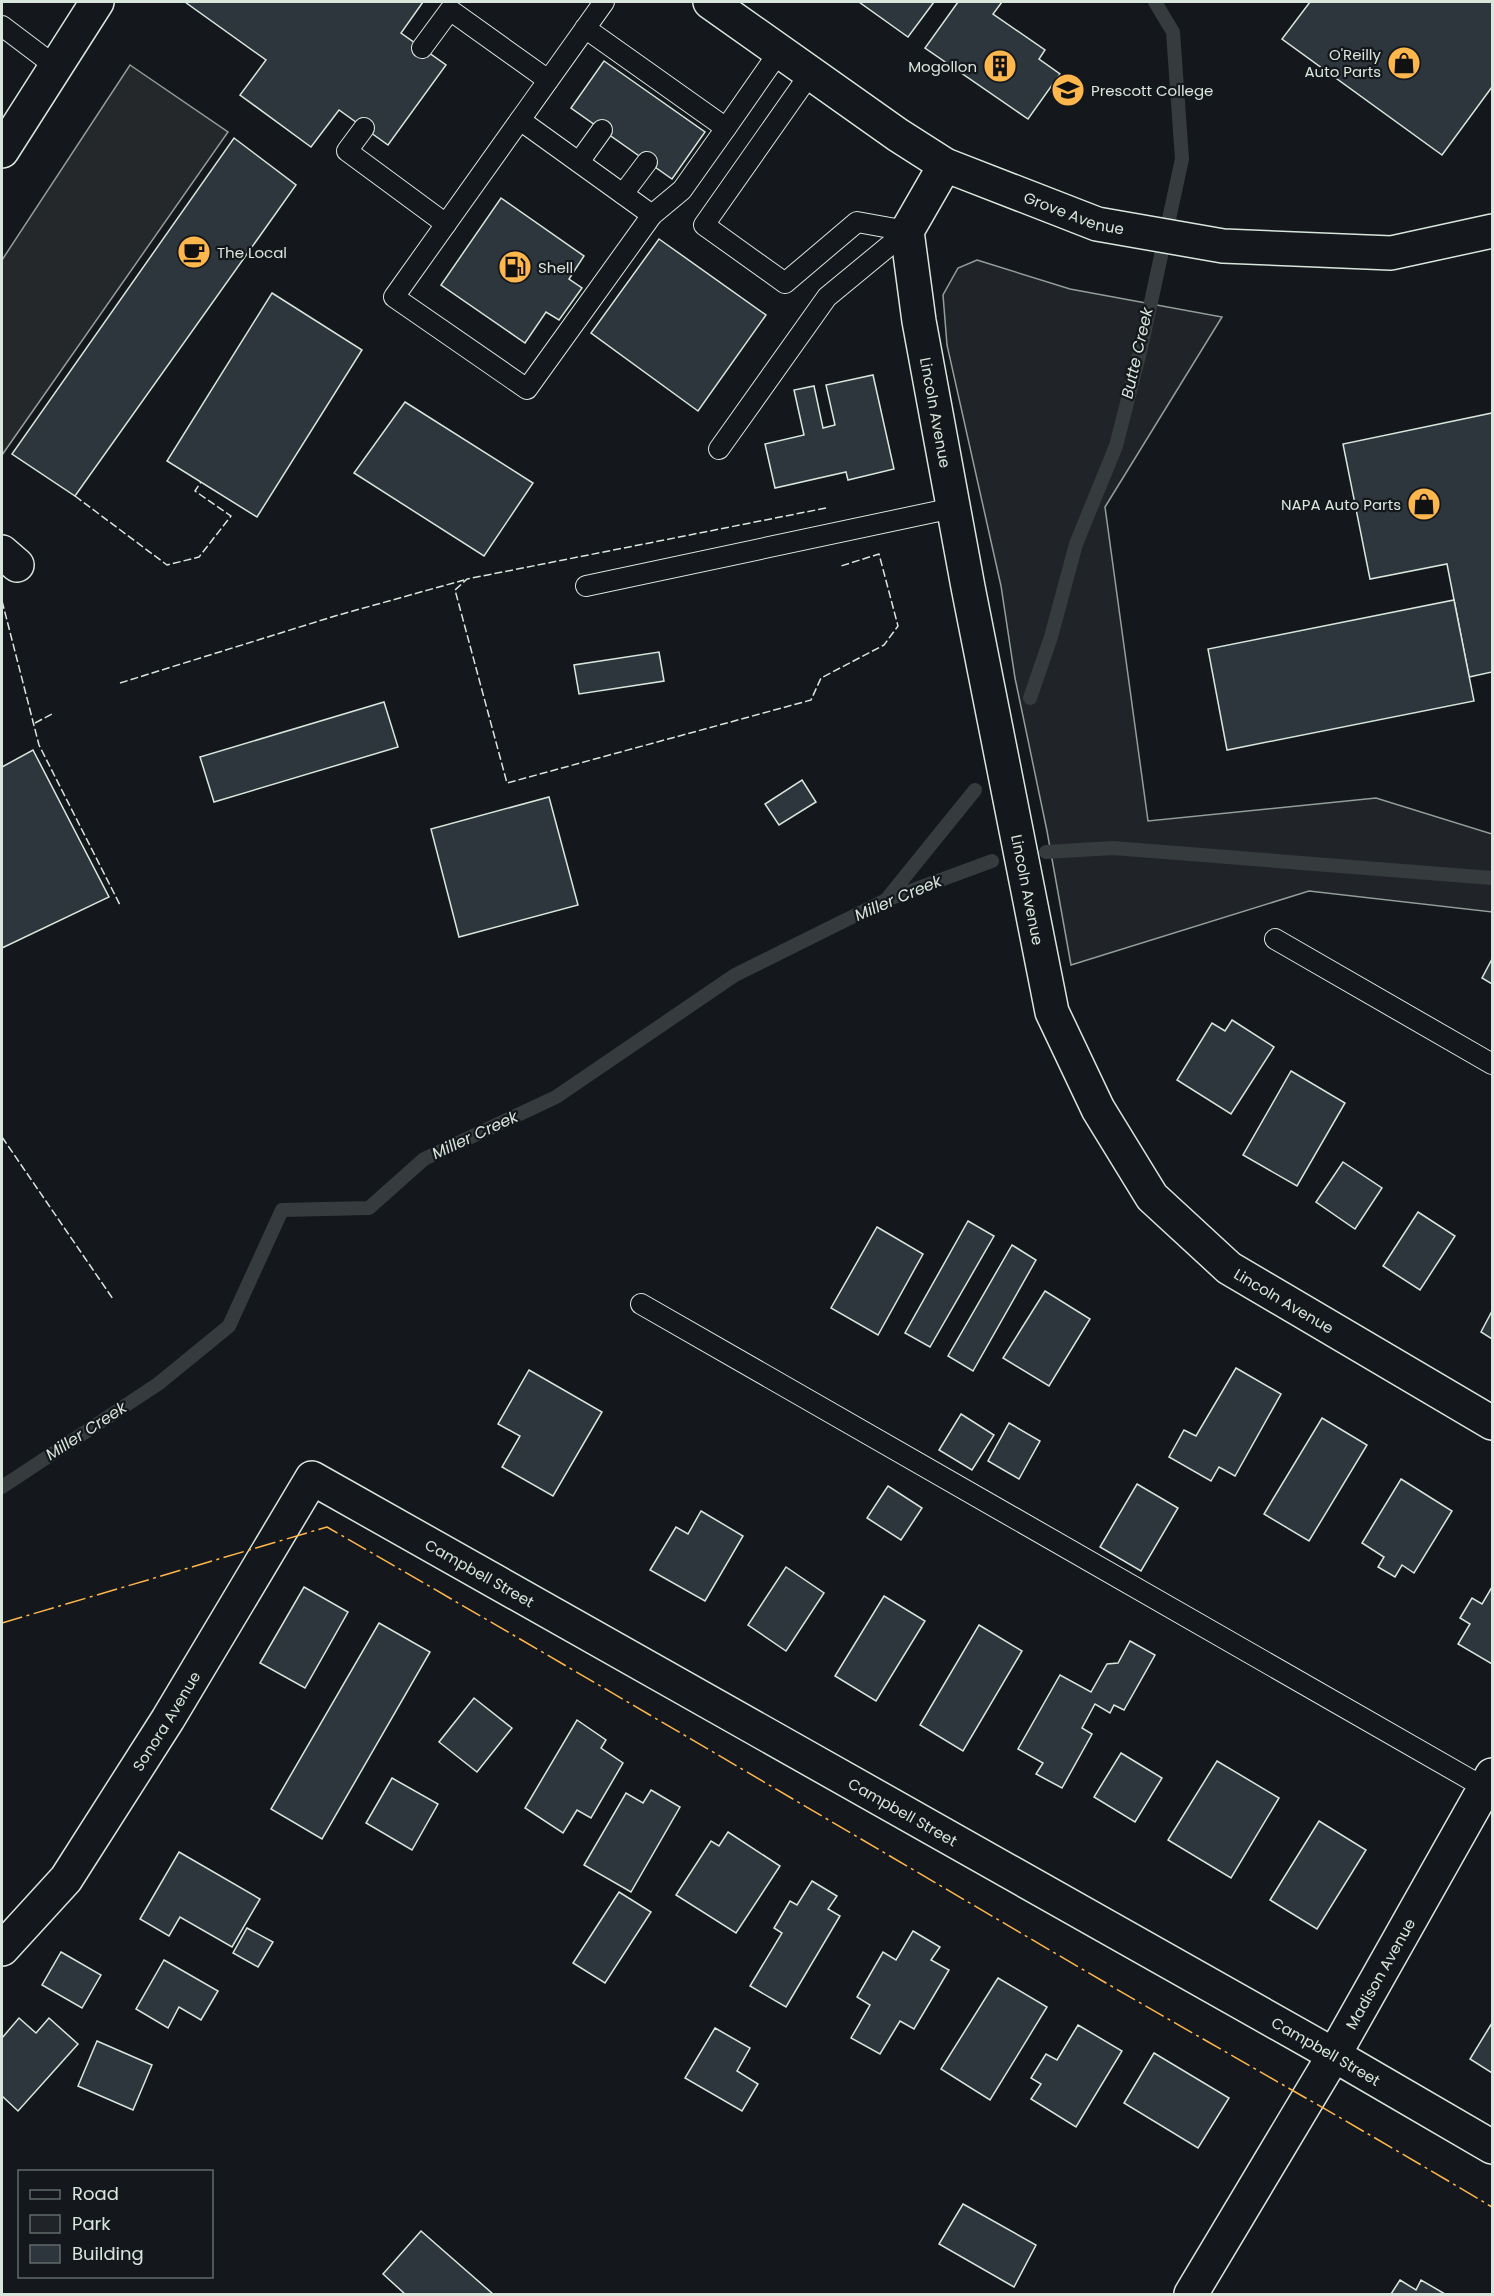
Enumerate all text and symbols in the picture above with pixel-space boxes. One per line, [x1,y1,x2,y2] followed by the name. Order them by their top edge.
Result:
[1305,44,1382,82] place label: O'Reilly Auto Parts
[1386,45,1422,81] shop icon: O'Reilly Auto Parts
[982,48,1018,84] building icon: Mogollon
[908,56,977,77] place label: Mogollon
[1050,72,1086,108] school or university icon: Prescott College
[1091,80,1213,101] place label: Prescott College
[1021,186,1126,239] street label: Grove Avenue
[176,234,212,270] cafe icon: The Local
[217,242,287,263] place label: The Local
[497,249,533,285] fuel station icon: Shell
[538,257,573,278] place label: Shell
[1115,304,1159,401] water label: Butte Creek
[915,355,956,470] street label: Lincoln Avenue
[1406,486,1442,522] shop icon: NAPA Auto Parts
[1281,494,1401,515] place label: NAPA Auto Parts
[1007,833,1049,947] street label: Lincoln Avenue
[851,869,946,927] water label: Miller Creek
[428,1105,523,1165] water label: Miller Creek
[1230,1263,1338,1338] street label: Lincoln Avenue
[41,1396,132,1466] water label: Miller Creek
[421,1534,538,1612] street label: Campbell Street
[127,1667,205,1775] street label: Sonora Avenue
[845,1772,961,1851] street label: Campbell Street
[1340,1914,1420,2033] street label: Madison Avenue
[1268,2011,1384,2090] street label: Campbell Street
[18,2170,213,2278] legend
[72,2181,119,2206] text: Road
[72,2211,111,2236] text: Park
[72,2241,144,2266] text: Building

